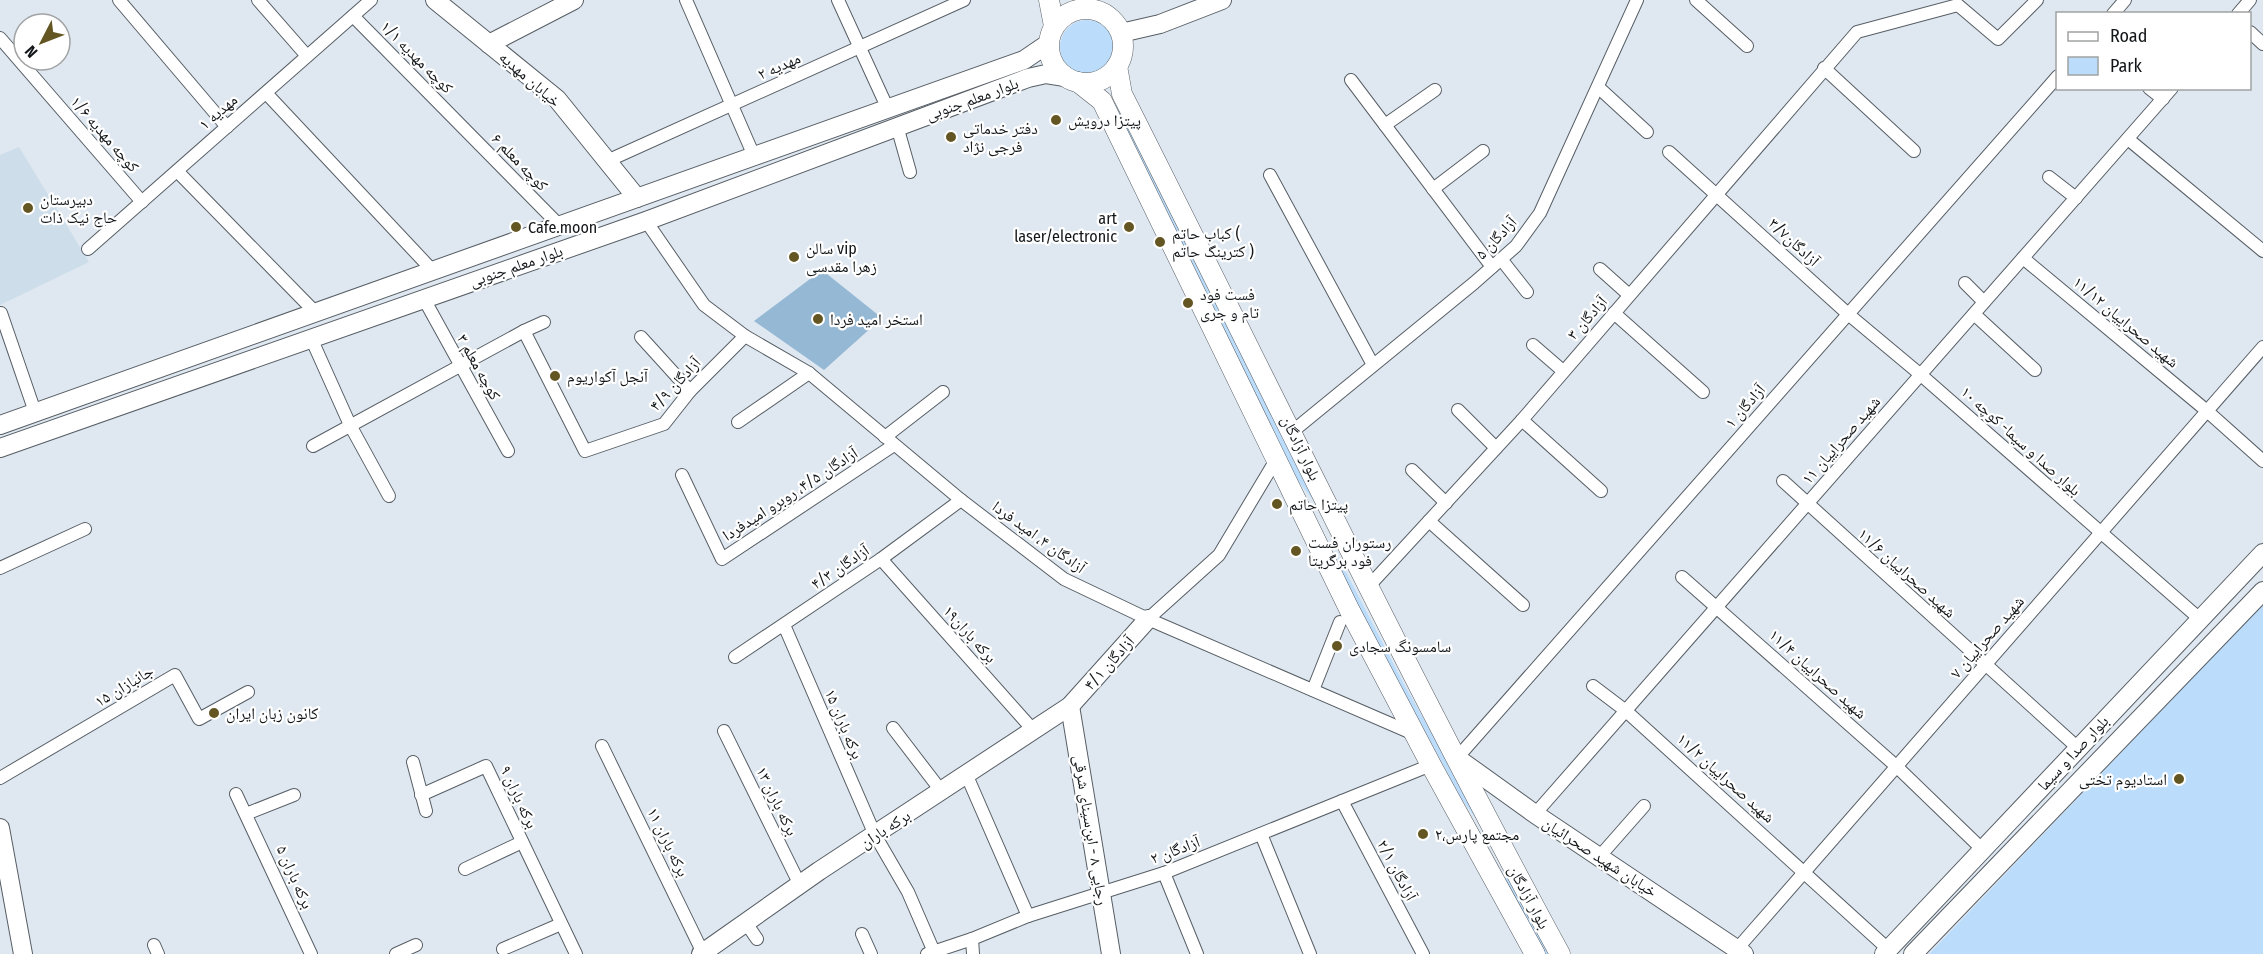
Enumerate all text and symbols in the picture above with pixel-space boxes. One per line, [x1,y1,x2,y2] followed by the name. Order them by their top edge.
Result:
[12,12,72,72] north arrow
[2056,12,2251,90] legend
[377,17,457,97] street label: کوچه مهدیه ۱/۱
[2110,25,2147,47] text: Road
[21,42,41,62] text: N
[495,47,565,112] street label: خیابان مهدیه
[755,48,803,84] street label: مهدیه ۲
[2110,55,2143,77] text: Park
[923,73,1021,126] street label: بلوار معلم جنوبی
[195,90,241,134] street label: مهدیه ۱
[67,92,143,176] street label: کوچه مهدیه ۱/۶
[1068,111,1141,131] place label: پیتزا درویش
[1049,113,1063,127] marker: پیتزا درویش
[963,119,1038,157] place label: دفتر خدماتی فرجی نژاد
[487,129,552,196] street label: کوچه معلم ۶
[944,130,958,144] marker: دفتر خدماتی فرجی نژاد
[40,190,117,228] place label: دبیرستان حاج نیک ذات
[21,201,35,215] marker: دبیرستان حاج نیک ذات
[1014,209,1118,246] place label: art laser/electronic
[1472,212,1522,264] street label: آزادگان ۵
[1764,214,1824,272] street label: آزادگان۳/۷
[528,218,597,237] place label: Cafe.moon
[509,220,523,234] marker: Cafe.moon
[1122,220,1136,234] marker: art laser/electronic
[1172,224,1254,262] place label: کباب حاتم ( کترینگ حاتم )
[1153,235,1167,249] marker: کباب حاتم ( کترینگ حاتم )
[806,239,877,277] place label: سالن vip زهرا مقدسی
[467,241,565,292] street label: بلوار معلم جنوبی
[787,250,801,264] marker: سالن vip زهرا مقدسی
[2069,272,2183,372] street label: شهید صحراییان ۱۱/۱۲
[1200,285,1259,323] place label: فست فود تام و جرى
[1563,292,1612,344] street label: آزادگان ۳
[1181,296,1195,310] marker: فست فود تام و جرى
[830,310,923,329] place label: استخر امید فردا
[811,312,825,326] marker: استخر امید فردا
[452,331,505,404] street label: کوچه معلم ۳
[646,353,706,415] street label: آزادگان ۴/۹
[567,367,649,387] place label: آنجل آکواریوم
[548,369,562,383] marker: آنجل آکواریوم
[1721,380,1770,432] street label: آزادگان ۱
[1957,382,2085,500] street label: بلوار صدا و سيما- كوچه ١٠
[1798,392,1885,488] street label: شهید صحراییان ۱۱
[1276,412,1325,484] street label: بلوار آزادگان
[719,443,862,546] street label: آزادگان ۴/۵، روبرو امیدفردا
[1289,495,1348,515] place label: پیتزا حاتم
[988,497,1090,578] street label: آزادگان ۴، امید فردا
[1270,497,1284,511] marker: پیتزا حاتم
[1854,524,1960,623] street label: شهید صحراییان ۱۱/۶
[1308,533,1391,570] place label: رستوران فست فود برگریتا
[807,540,874,594] street label: آزادگان ۴/۳
[1289,544,1303,558] marker: رستوران فست فود برگریتا
[1946,592,2029,683] street label: شهید صحراییان ۷
[939,601,1001,667] street label: برکه باران۱۹
[1765,625,1871,724] street label: شهید صحراییان ۱۱/۴
[1080,631,1140,695] street label: آزادگان ۴/۱
[1349,637,1451,657] place label: سامسونگ سجادی
[1330,639,1344,653] marker: سامسونگ سجادی
[91,661,157,712] street label: جانبازان ۱۵
[820,686,867,762] street label: برکه باران ۱۵
[226,704,319,724] place label: کانون زبان ایران
[207,706,221,720] marker: کانون زبان ایران
[2033,712,2113,794] street label: بلوار صدا و سیما
[1673,729,1779,828] street label: شهید صحراییان ۱۱/۲
[1069,753,1112,907] street label: رجایی ۸ - ابن‌سینای شرقی
[495,763,542,832] street label: برکه باران ۹
[751,763,802,839] street label: برکه باران ۱۳
[2079,770,2167,790] place label: استادیوم تختی
[2172,772,2186,786] marker: استادیوم تختی
[642,804,693,880] street label: برکه باران ۱۱
[856,806,914,853] street label: برکه باران
[1539,813,1661,902] street label: خیابان شهید صحرائیان
[1435,825,1519,845] place label: ۲،مجتمع پارس
[1416,827,1430,841] marker: ۲،مجتمع پارس
[1148,832,1204,869] street label: آزادگان ۲
[1372,836,1421,905] street label: آزادگان ۲/۱
[272,842,317,912] street label: برکه باران ۵
[1503,862,1554,933] street label: بلوار آزادگان

